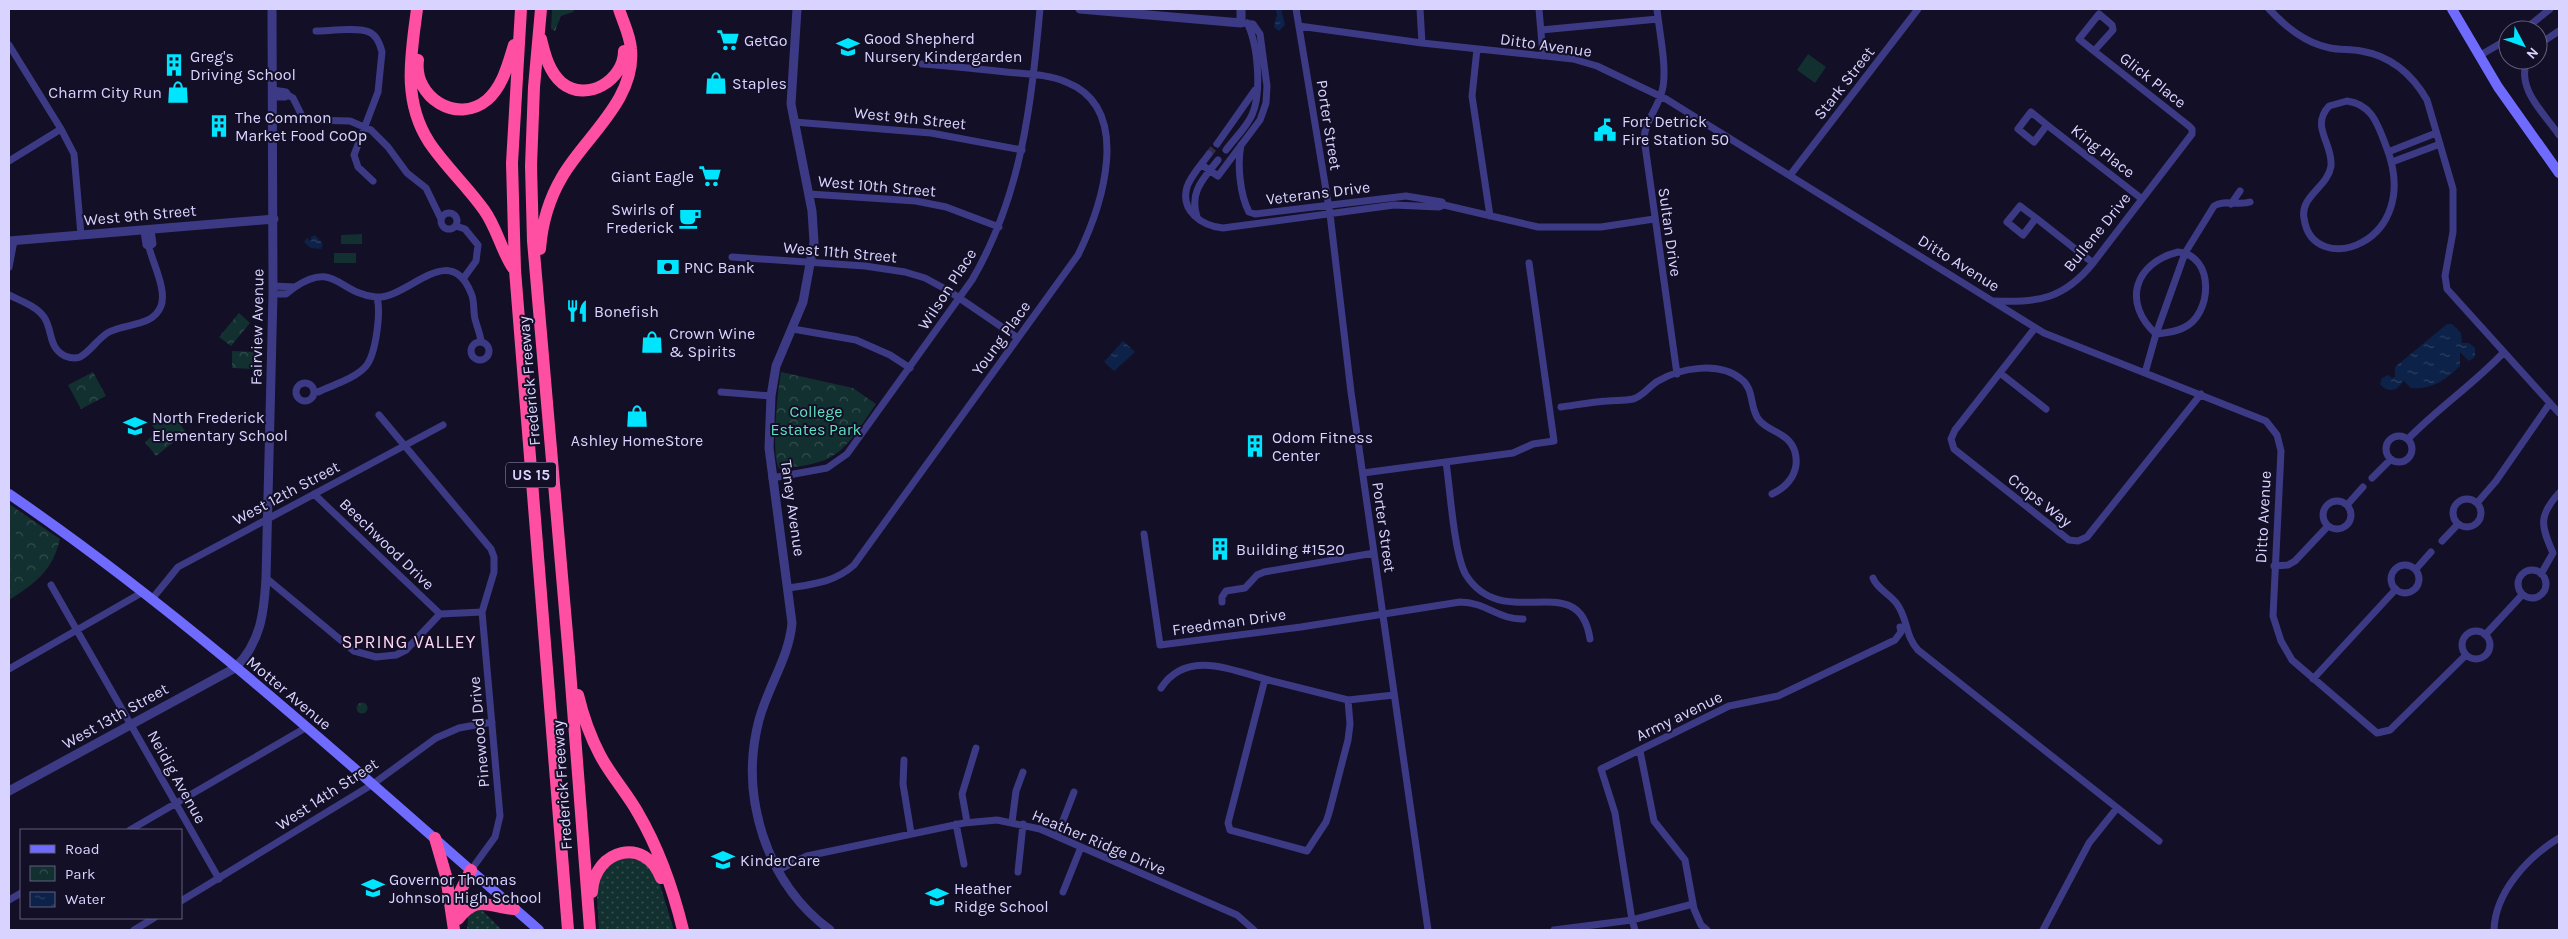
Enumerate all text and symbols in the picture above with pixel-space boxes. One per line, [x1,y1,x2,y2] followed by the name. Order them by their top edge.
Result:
[2498,20,2548,70] north arrow
[715,27,741,53] supermarket icon: GetGo
[864,29,1022,66] place label: Good Shepherd Nursery Kindergarden
[1499,29,1593,61] street label: Ditto Avenue
[744,31,788,50] place label: GetGo
[835,34,861,60] school or university icon: Good Shepherd Nursery Kindergarden
[1810,43,1878,123] street label: Stark Street
[2523,44,2542,63] text: N
[190,47,296,84] place label: Greg's Driving School
[2116,48,2190,112] street label: Glick Place
[161,52,187,78] building icon: Greg's Driving School
[703,70,729,96] shop icon: Staples
[732,74,787,93] place label: Staples
[165,79,191,105] shop icon: Charm City Run
[1312,79,1346,171] street label: Porter Street
[48,83,162,102] place label: Charm City Run
[853,103,967,133] street label: West 9th Street
[235,108,367,145] place label: The Common Market Food CoOp
[1622,112,1729,149] place label: Fort Detrick Fire Station 50
[206,113,232,139] building icon: The Common Market Food CoOp
[1592,117,1618,143] public building icon: Fort Detrick Fire Station 50
[2067,120,2139,182] street label: King Place
[697,163,723,189] supermarket icon: Giant Eagle
[611,167,694,186] place label: Giant Eagle
[817,171,937,201] street label: West 10th Street
[1265,177,1371,209] street label: Veterans Drive
[1654,186,1686,278] street label: Sultan Drive
[2059,189,2135,275] street label: Bullene Drive
[606,200,675,237] place label: Swirls of Frederick
[83,201,197,229] street label: West 9th Street
[677,205,703,231] cafe icon: Swirls of Frederick
[1915,230,2003,296] street label: Ditto Avenue
[782,238,898,266] street label: West 11th Street
[914,245,980,333] street label: Wilson Place
[655,254,681,280] bank icon: PNC Bank
[684,258,755,277] place label: PNC Bank
[246,269,268,385] street label: Fairview Avenue
[968,297,1034,379] street label: Young Place
[564,298,590,324] restaurant icon: Bonefish
[594,302,659,321] place label: Bonefish
[514,315,544,447] street label: Frederick Freeway
[669,324,755,361] place label: Crown Wine & Spirits
[639,329,665,355] shop icon: Crown Wine & Spirits
[770,402,862,439] park label: College Estates Park
[624,403,650,429] shop icon: Ashley HomeStore
[152,408,288,445] place label: North Frederick Elementary School
[122,413,148,439] school or university icon: North Frederick Elementary School
[1272,428,1373,465] place label: Odom Fitness Center
[571,431,703,450] place label: Ashley HomeStore
[1242,433,1268,459] building icon: Odom Fitness Center
[229,457,343,529] street label: West 12th Street
[777,459,809,557] street label: Taney Avenue
[506,462,556,488] road number: US 15
[2004,469,2076,531] street label: Crops Way
[2251,470,2275,564] street label: Ditto Avenue
[1368,481,1400,573] street label: Porter Street
[336,494,438,594] street label: Beechwood Drive
[1207,536,1233,562] building icon: Building #1520
[1236,540,1345,559] place label: Building #1520
[1171,605,1287,639] street label: Freedman Drive
[342,631,476,653] district label: SPRING VALLEY
[243,652,335,734] street label: Motter Avenue
[465,676,493,788] street label: Pinewood Drive
[59,679,171,753] street label: West 13th Street
[1633,687,1725,745] street label: Army avenue
[548,719,576,851] street label: Frederick Freeway
[144,727,210,827] street label: Neidig Avenue
[272,754,382,834] street label: West 14th Street
[1029,805,1169,879] street label: Heather Ridge Drive
[20,829,182,919] legend
[65,840,100,858] text: Road
[710,847,736,873] school or university icon: KinderCare
[740,851,820,870] place label: KinderCare
[65,865,95,883] text: Park
[389,870,542,907] place label: Governor Thomas Johnson High School
[360,875,386,901] school or university icon: Governor Thomas Johnson High School
[954,879,1049,916] place label: Heather Ridge School
[924,884,950,910] school or university icon: Heather Ridge School
[65,890,106,908] text: Water

